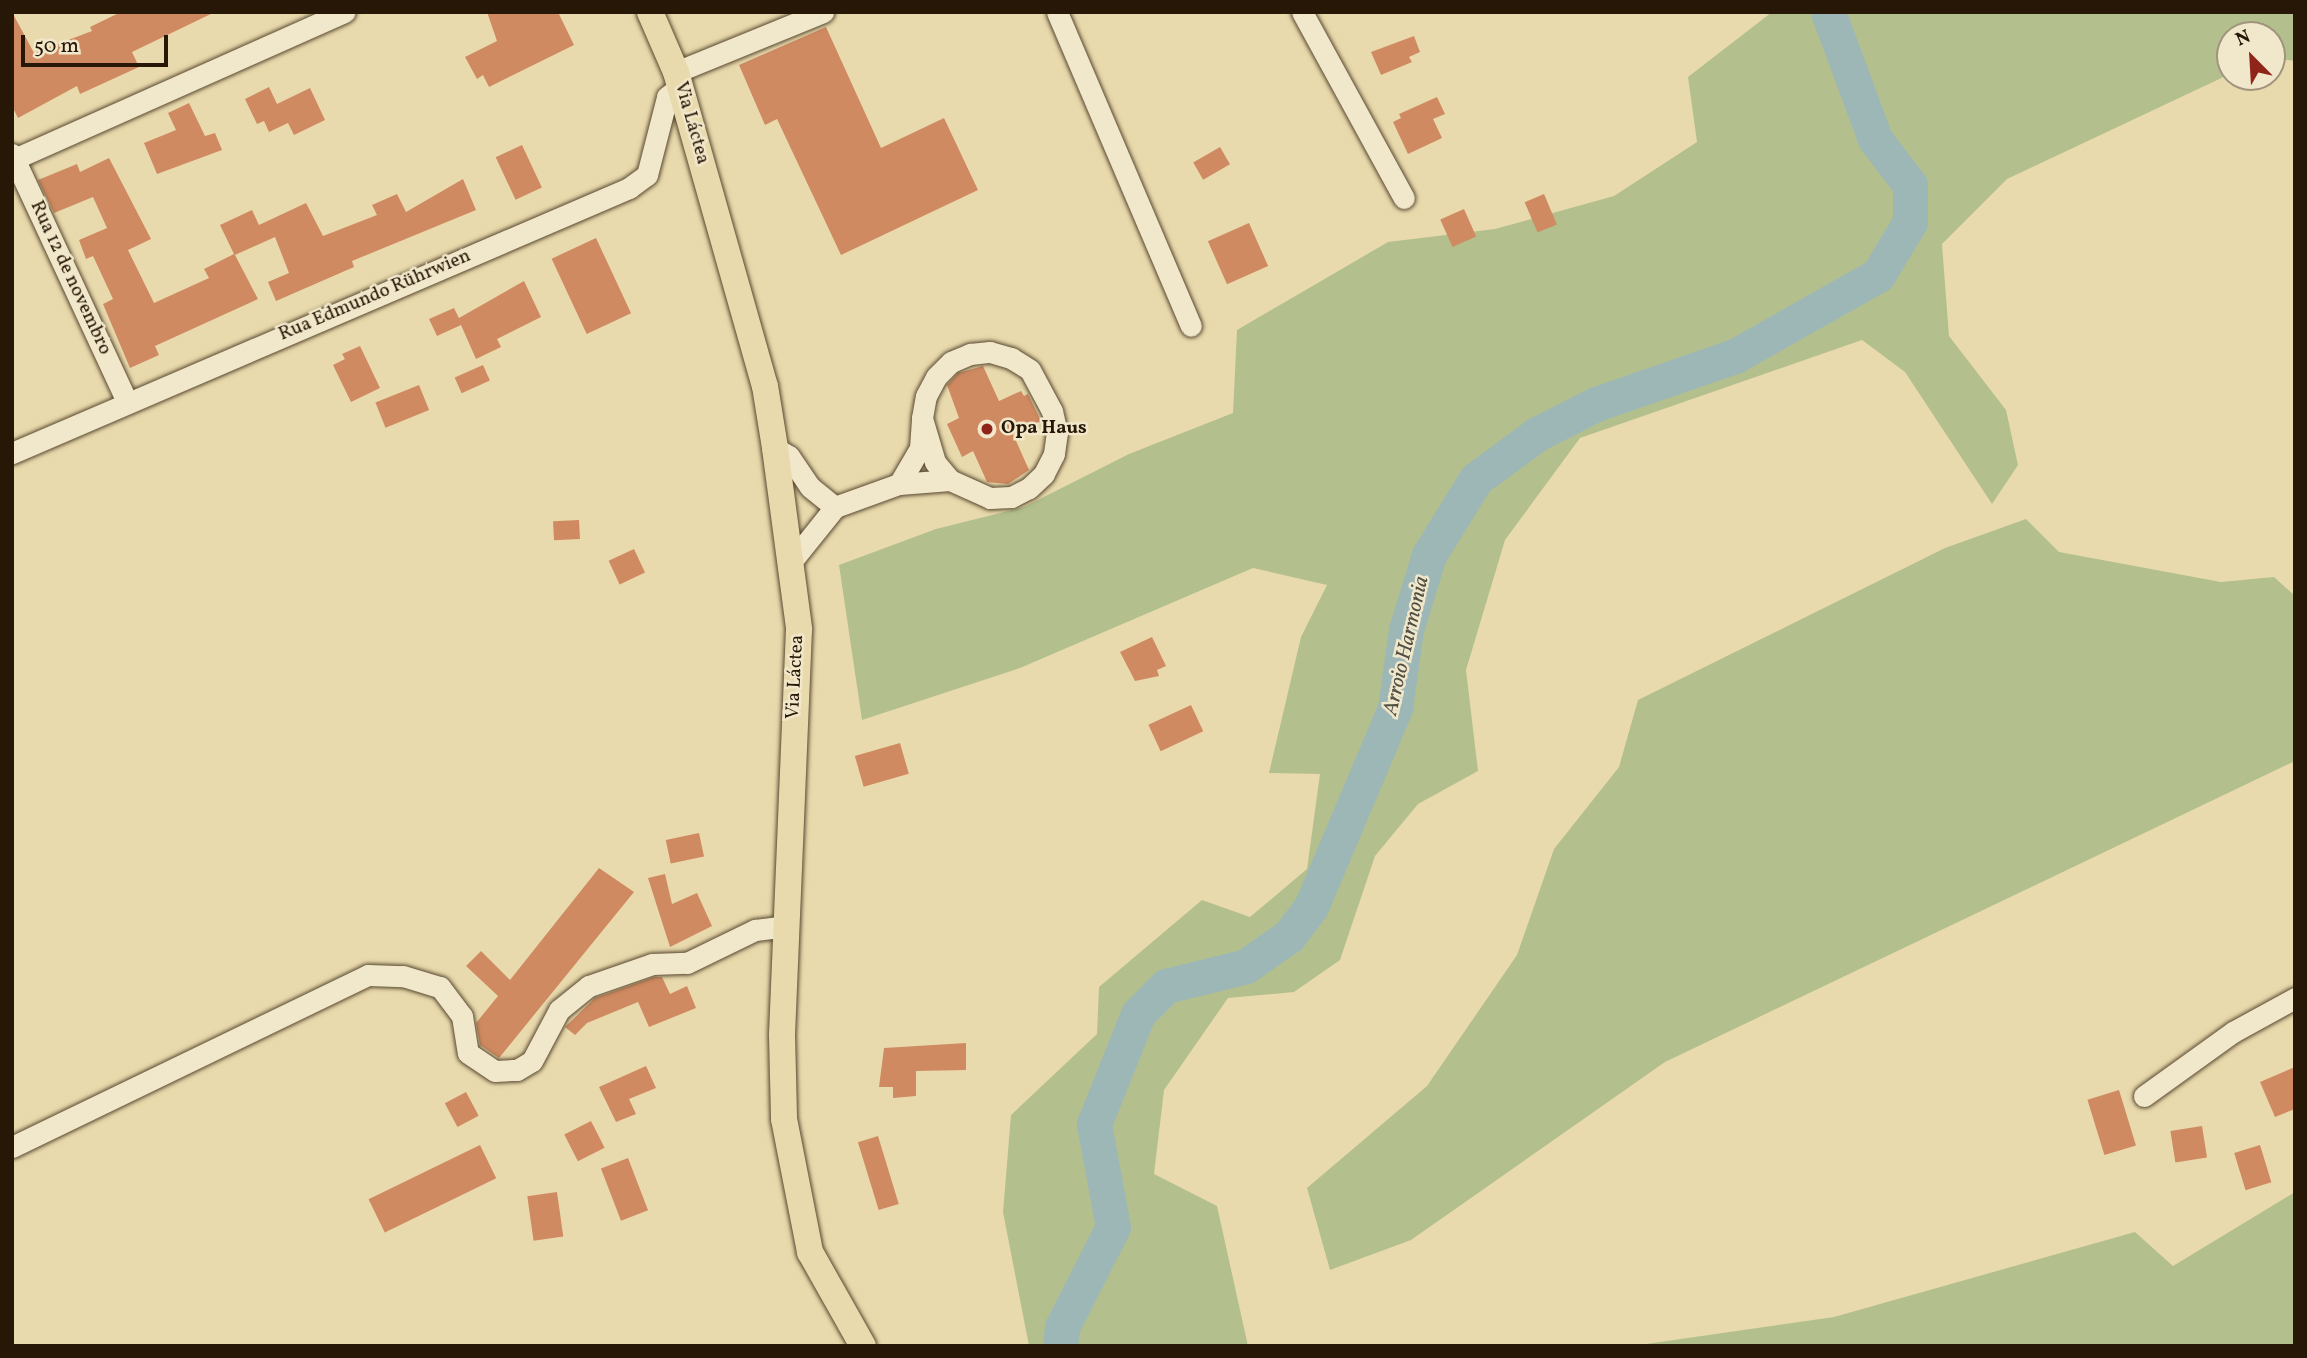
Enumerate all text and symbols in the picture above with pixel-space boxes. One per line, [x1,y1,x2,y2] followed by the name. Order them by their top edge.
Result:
[24,21,172,65] scale bar
[2216,21,2286,91] north arrow
[2232,24,2255,53] text: N
[34,32,79,61] text: 50 m
[668,79,714,167] street label: Via Láctea
[24,197,116,359] street label: Rua 12 de novembro
[276,245,474,347] street label: Rua Edmundo Rührwien
[1001,418,1087,440] place label: Opa Haus
[979,421,995,437] marker: Opa Haus
[1379,574,1435,718] water label: Arroio Harmonia
[782,634,810,720] street label: Via Láctea

